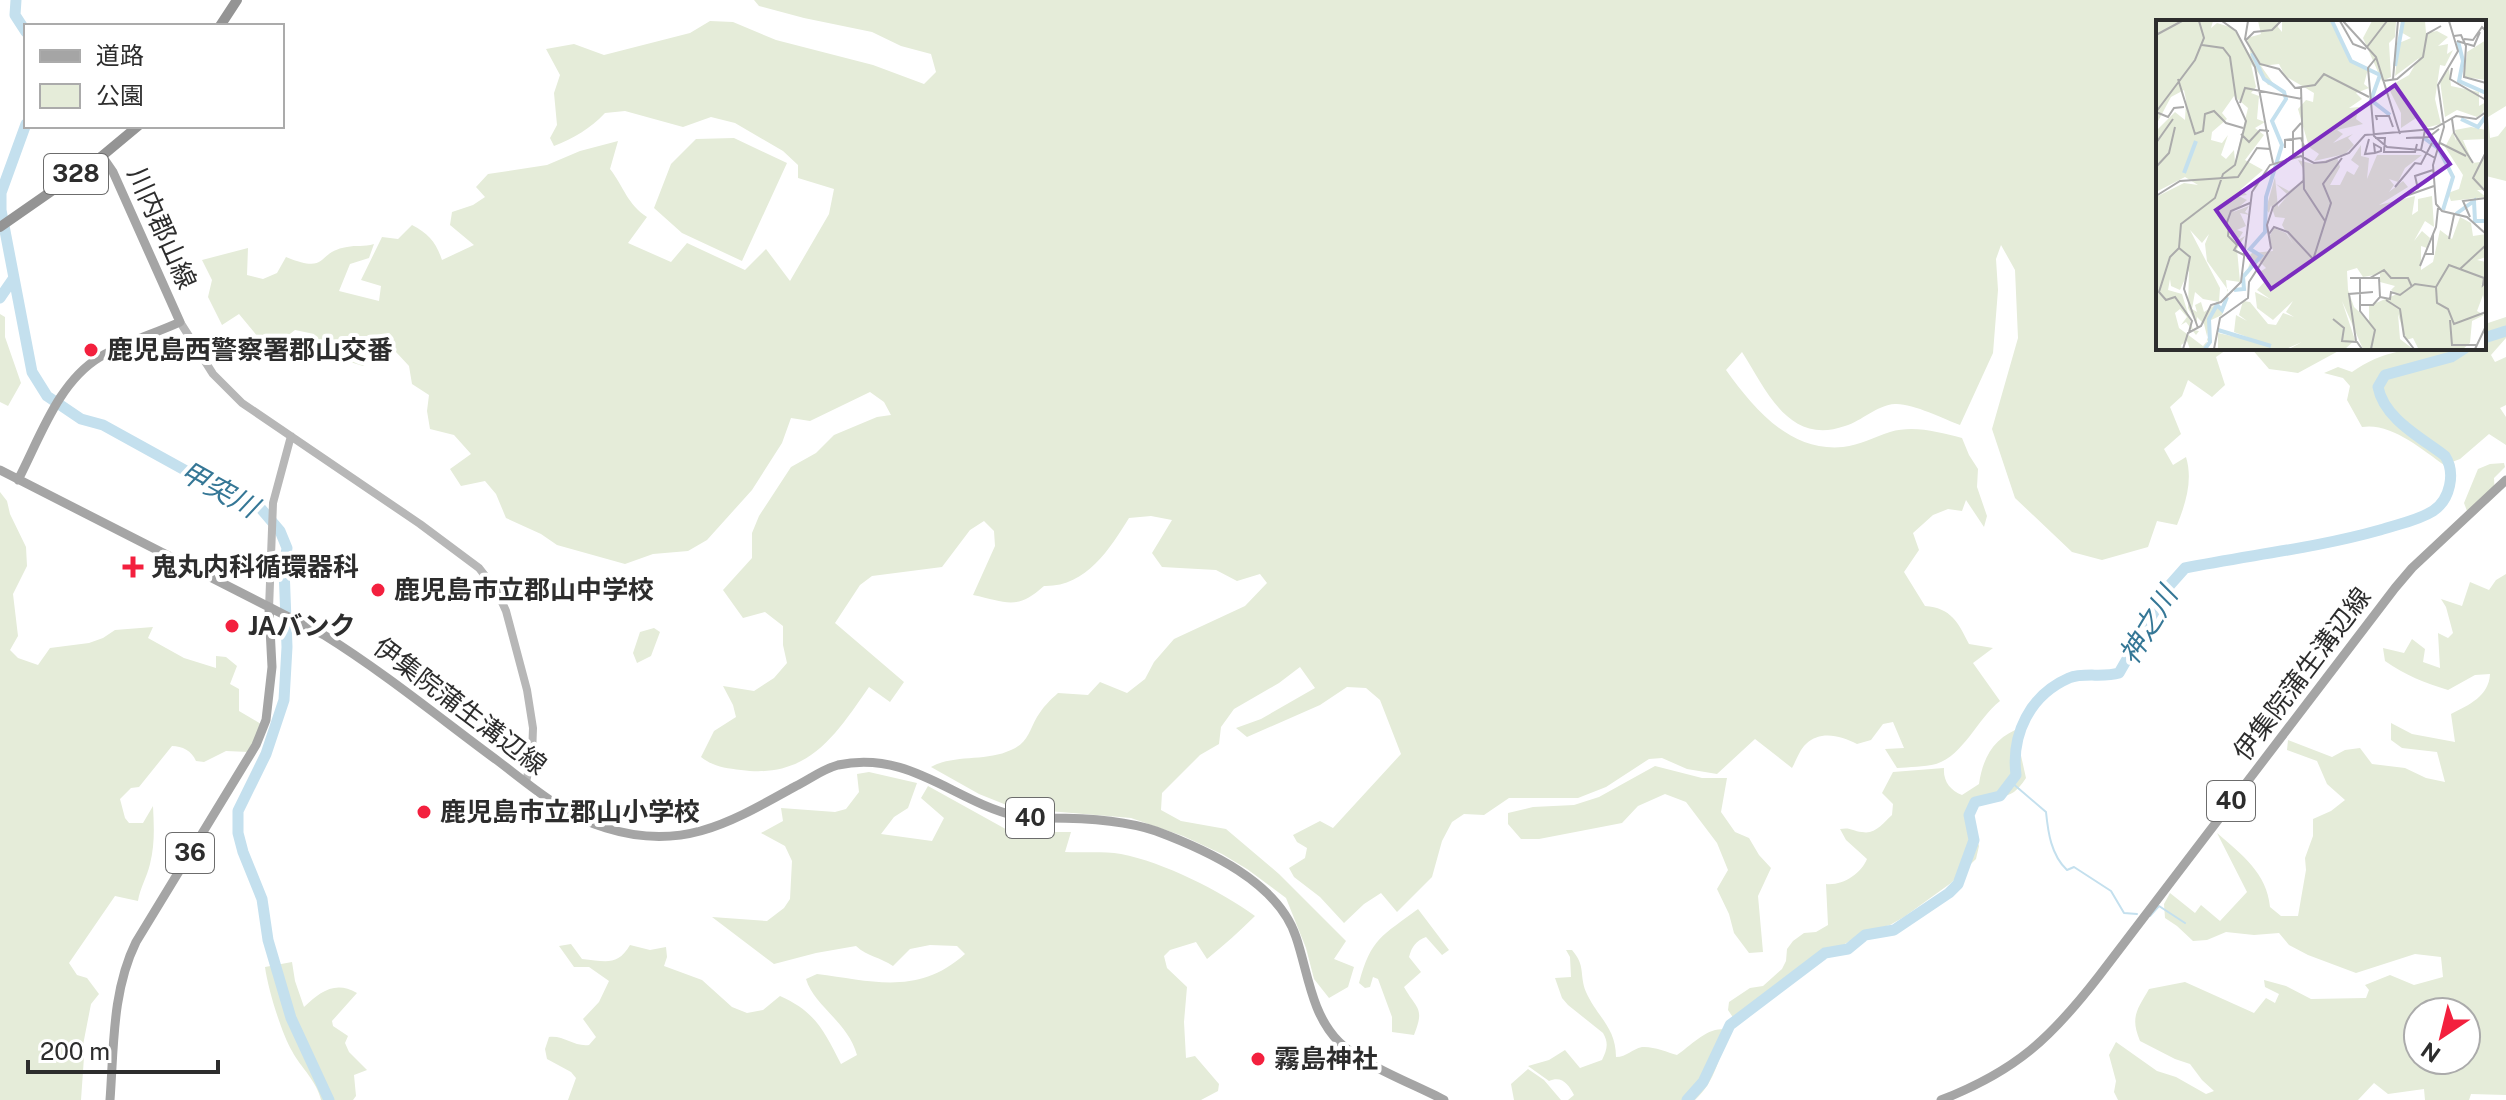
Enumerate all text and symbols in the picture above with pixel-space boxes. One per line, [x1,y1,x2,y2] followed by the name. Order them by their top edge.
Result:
[2156,20,2486,350] inset map
[24,24,284,128] legend
[96,41,144,69] text: 道路
[96,81,144,109] text: 公園
[44,154,108,194] road number: 328
[122,162,203,293] street label: 川内郡山線
[107,334,393,365] place label: 鹿児島西警察署郡山交番
[82,341,100,359] marker: 鹿児島西警察署郡山交番
[175,454,267,525] water label: 甲突川
[151,551,359,582] place label: 鬼丸内科循環器科
[122,556,144,578] marker: 鬼丸内科循環器科
[394,574,654,605] place label: 鹿児島市立郡山中学校
[2112,578,2185,669] water label: 神之川
[369,581,387,599] marker: 鹿児島市立郡山中学校
[2227,581,2377,766] street label: 伊集院蒲生溝辺線
[248,610,356,641] place label: JAバンク
[223,617,241,635] marker: JAバンク
[368,631,553,781] street label: 伊集院蒲生溝辺線
[2207,781,2255,821] road number: 40
[440,796,700,827] place label: 鹿児島市立郡山小学校
[1006,798,1054,838] road number: 40
[415,803,433,821] marker: 鹿児島市立郡山小学校
[166,833,214,873] road number: 36
[2402,996,2482,1076] north arrow
[28,1024,218,1074] scale bar
[40,1037,110,1065] text: 200 m
[2416,1037,2445,1068] text: N
[1274,1043,1378,1074] place label: 霧島神社
[1249,1050,1267,1068] marker: 霧島神社

